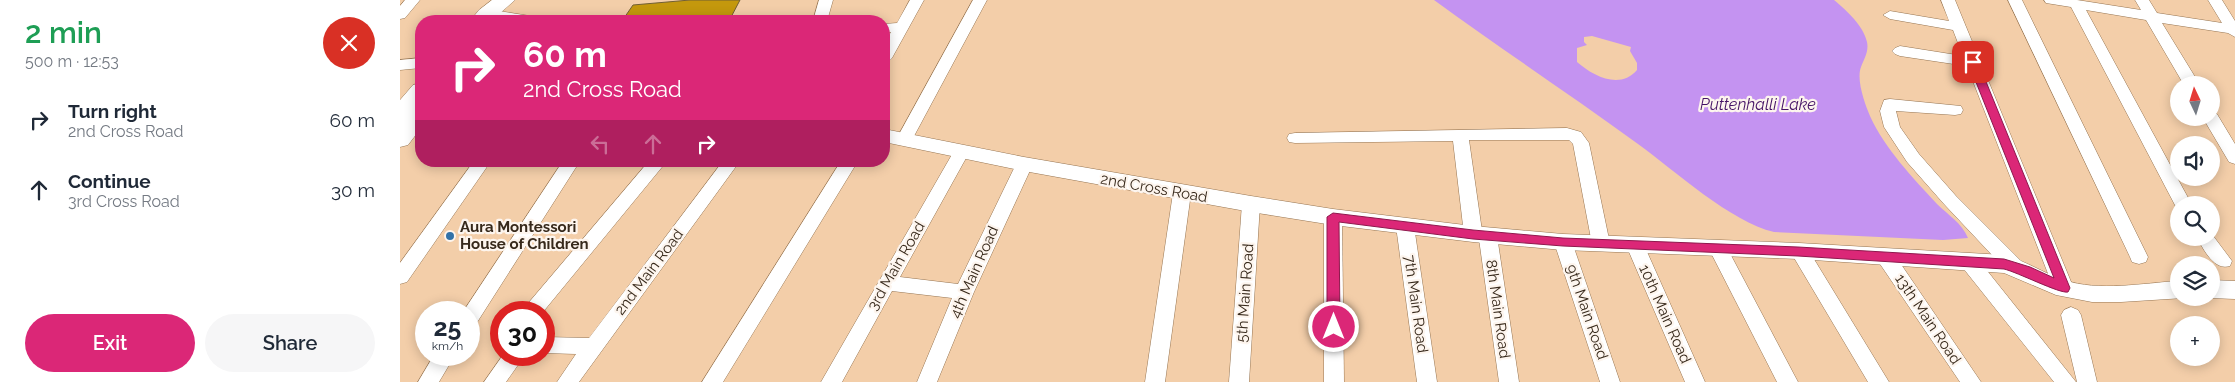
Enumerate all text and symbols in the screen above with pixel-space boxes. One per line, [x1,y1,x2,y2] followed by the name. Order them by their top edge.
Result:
[25,15,102,50] text: 2 min
[323,17,375,69] button: close
[523,34,607,75] text: 60 m
[440,35,505,100] icon: right
[1952,41,1994,83] pin
[1959,48,1987,76] icon: arrive
[25,52,119,71] text: 500 m · 12:53
[523,76,682,102] text: 2nd Cross Road
[2170,76,2220,126] north arrow
[2170,76,2220,366] map controls
[1700,95,1816,114] water label: Puttenhalli Lake
[68,100,157,122] text: Turn right
[25,106,53,134] icon: right
[330,109,375,131] text: 60 m
[68,122,183,141] text: 2nd Cross Road
[586,130,614,158] icon: left
[639,130,667,158] icon: ahead
[692,130,720,158] icon: right
[2170,136,2220,186] button: sound
[68,170,151,192] text: Continue
[1099,170,1209,206] street label: 2nd Cross Road
[25,176,53,204] icon: ahead
[331,179,375,201] text: 30 m
[68,192,180,211] text: 3rd Cross Road
[2170,196,2220,246] button: search
[460,218,589,253] place label: Aura Montessori House of Children
[863,219,929,313] street label: 3rd Main Road
[946,223,1002,321] street label: 4th Main Road
[611,226,687,318] street label: 2nd Main Road
[444,230,456,242] marker: Aura Montessori House of Children
[1233,243,1257,343] street label: 5th Main Road
[1400,254,1432,354] street label: 7th Main Road
[2170,256,2220,306] button: layers
[1482,258,1514,360] street label: 8th Main Road
[1562,262,1612,362] street label: 9th Main Road
[1635,262,1695,366] street label: 10th Main Road
[1891,270,1965,368] street label: 13th Main Road
[1307,300,1359,352] position arrow
[490,301,555,366] speed limit sign: 30
[434,312,461,342] text: 25
[25,314,195,372] button: Exit
[205,314,375,372] button: Share
[2170,316,2220,366] button: +
[432,339,463,353] text: km/h

